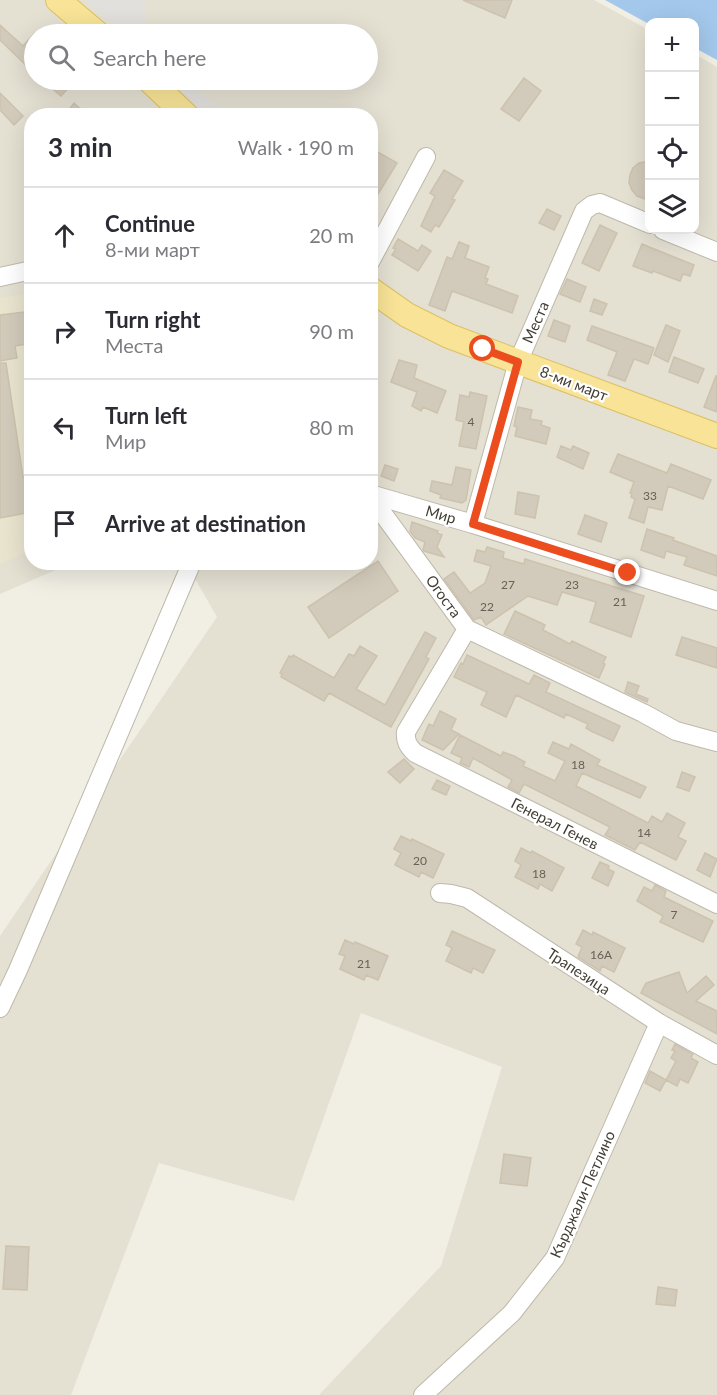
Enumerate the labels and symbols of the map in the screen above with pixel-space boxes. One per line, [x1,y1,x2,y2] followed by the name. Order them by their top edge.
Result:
[518,298,552,346] street label: Места
[469,335,495,361] route start
[538,362,611,404] street label: 8-ми март
[468,414,475,429] house number: 4
[643,488,657,503] house number: 33
[424,501,458,527] street label: Мир
[614,559,640,585] route end
[423,571,465,621] street label: Огоста
[501,577,515,592] house number: 27
[565,577,579,592] house number: 23
[613,594,627,609] house number: 21
[480,599,494,614] house number: 22
[571,757,585,772] house number: 18
[508,793,602,853] street label: Генерал Генев
[637,825,651,840] house number: 14
[413,853,427,868] house number: 20
[532,866,546,881] house number: 18
[671,907,678,922] house number: 7
[544,944,614,998] street label: Трапезица
[590,947,613,962] house number: 16А
[357,956,371,971] house number: 21
[546,1128,618,1260] street label: Кърджали-Петлино

